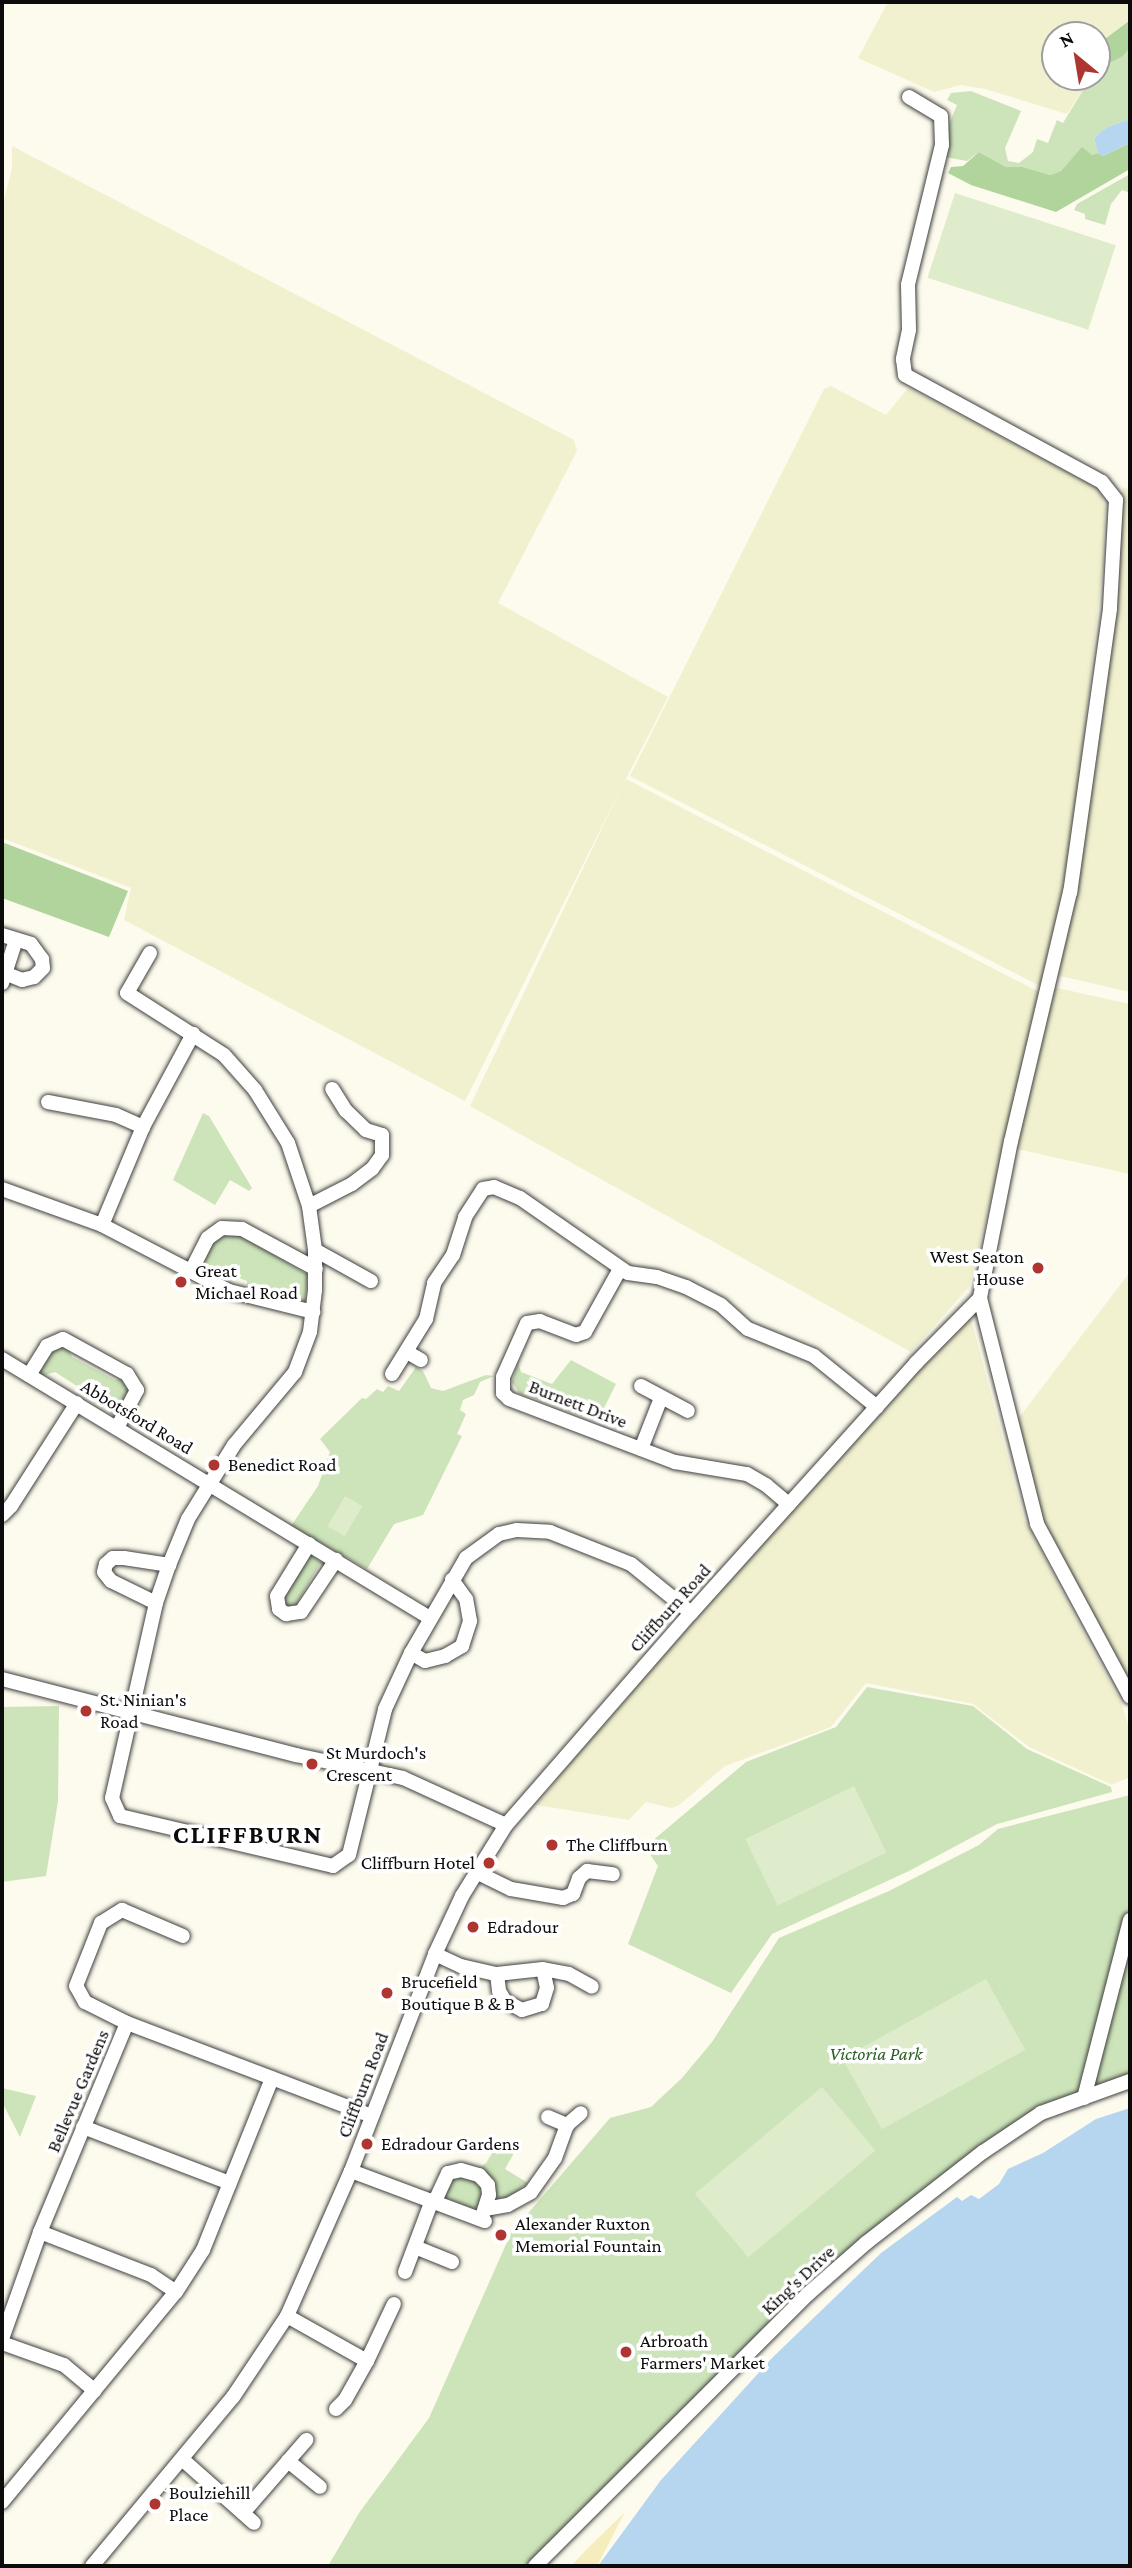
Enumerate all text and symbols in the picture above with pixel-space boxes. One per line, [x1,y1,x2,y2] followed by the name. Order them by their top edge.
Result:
[1041,21,1111,91] north arrow
[1055,27,1077,51] text: N
[930,1246,1024,1290] place label: West Seaton House
[195,1260,298,1304] place label: Great Michael Road
[1030,1260,1046,1276] marker: West Seaton House
[173,1274,189,1290] marker: Great Michael Road
[77,1375,197,1459] street label: Abbotsford Road
[526,1375,630,1433] street label: Burnett Drive
[228,1454,337,1476] place label: Benedict Road
[206,1457,222,1473] marker: Benedict Road
[624,1559,716,1657] street label: Cliffburn Road
[100,1689,187,1733] place label: St. Ninian's Road
[78,1703,94,1719] marker: St. Ninian's Road
[326,1742,426,1786] place label: St Murdoch's Crescent
[304,1756,320,1772] marker: St Murdoch's Crescent
[174,1819,322,1851] district label: CLIFFBURN
[566,1834,668,1856] place label: The Cliffburn
[544,1837,560,1853] marker: The Cliffburn
[361,1852,475,1874] place label: Cliffburn Hotel
[481,1855,497,1871] marker: Cliffburn Hotel
[487,1916,559,1938] place label: Edradour
[465,1919,481,1935] marker: Edradour
[401,1971,515,2015] place label: Brucefield Boutique B & B
[379,1985,395,2001] marker: Brucefield Boutique B & B
[42,2026,114,2156] street label: Bellevue Gardens
[332,2029,394,2141] street label: Cliffburn Road
[829,2043,923,2065] park label: Victoria Park
[381,2133,519,2155] place label: Edradour Gardens
[359,2136,375,2152] marker: Edradour Gardens
[515,2213,662,2257] place label: Alexander Ruxton Memorial Fountain
[493,2227,509,2243] marker: Alexander Ruxton Memorial Fountain
[757,2240,839,2320] street label: King's Drive
[640,2330,765,2374] place label: Arbroath Farmers' Market
[618,2344,634,2360] marker: Arbroath Farmers' Market
[169,2482,250,2526] place label: Boulziehill Place
[147,2496,163,2512] marker: Boulziehill Place

